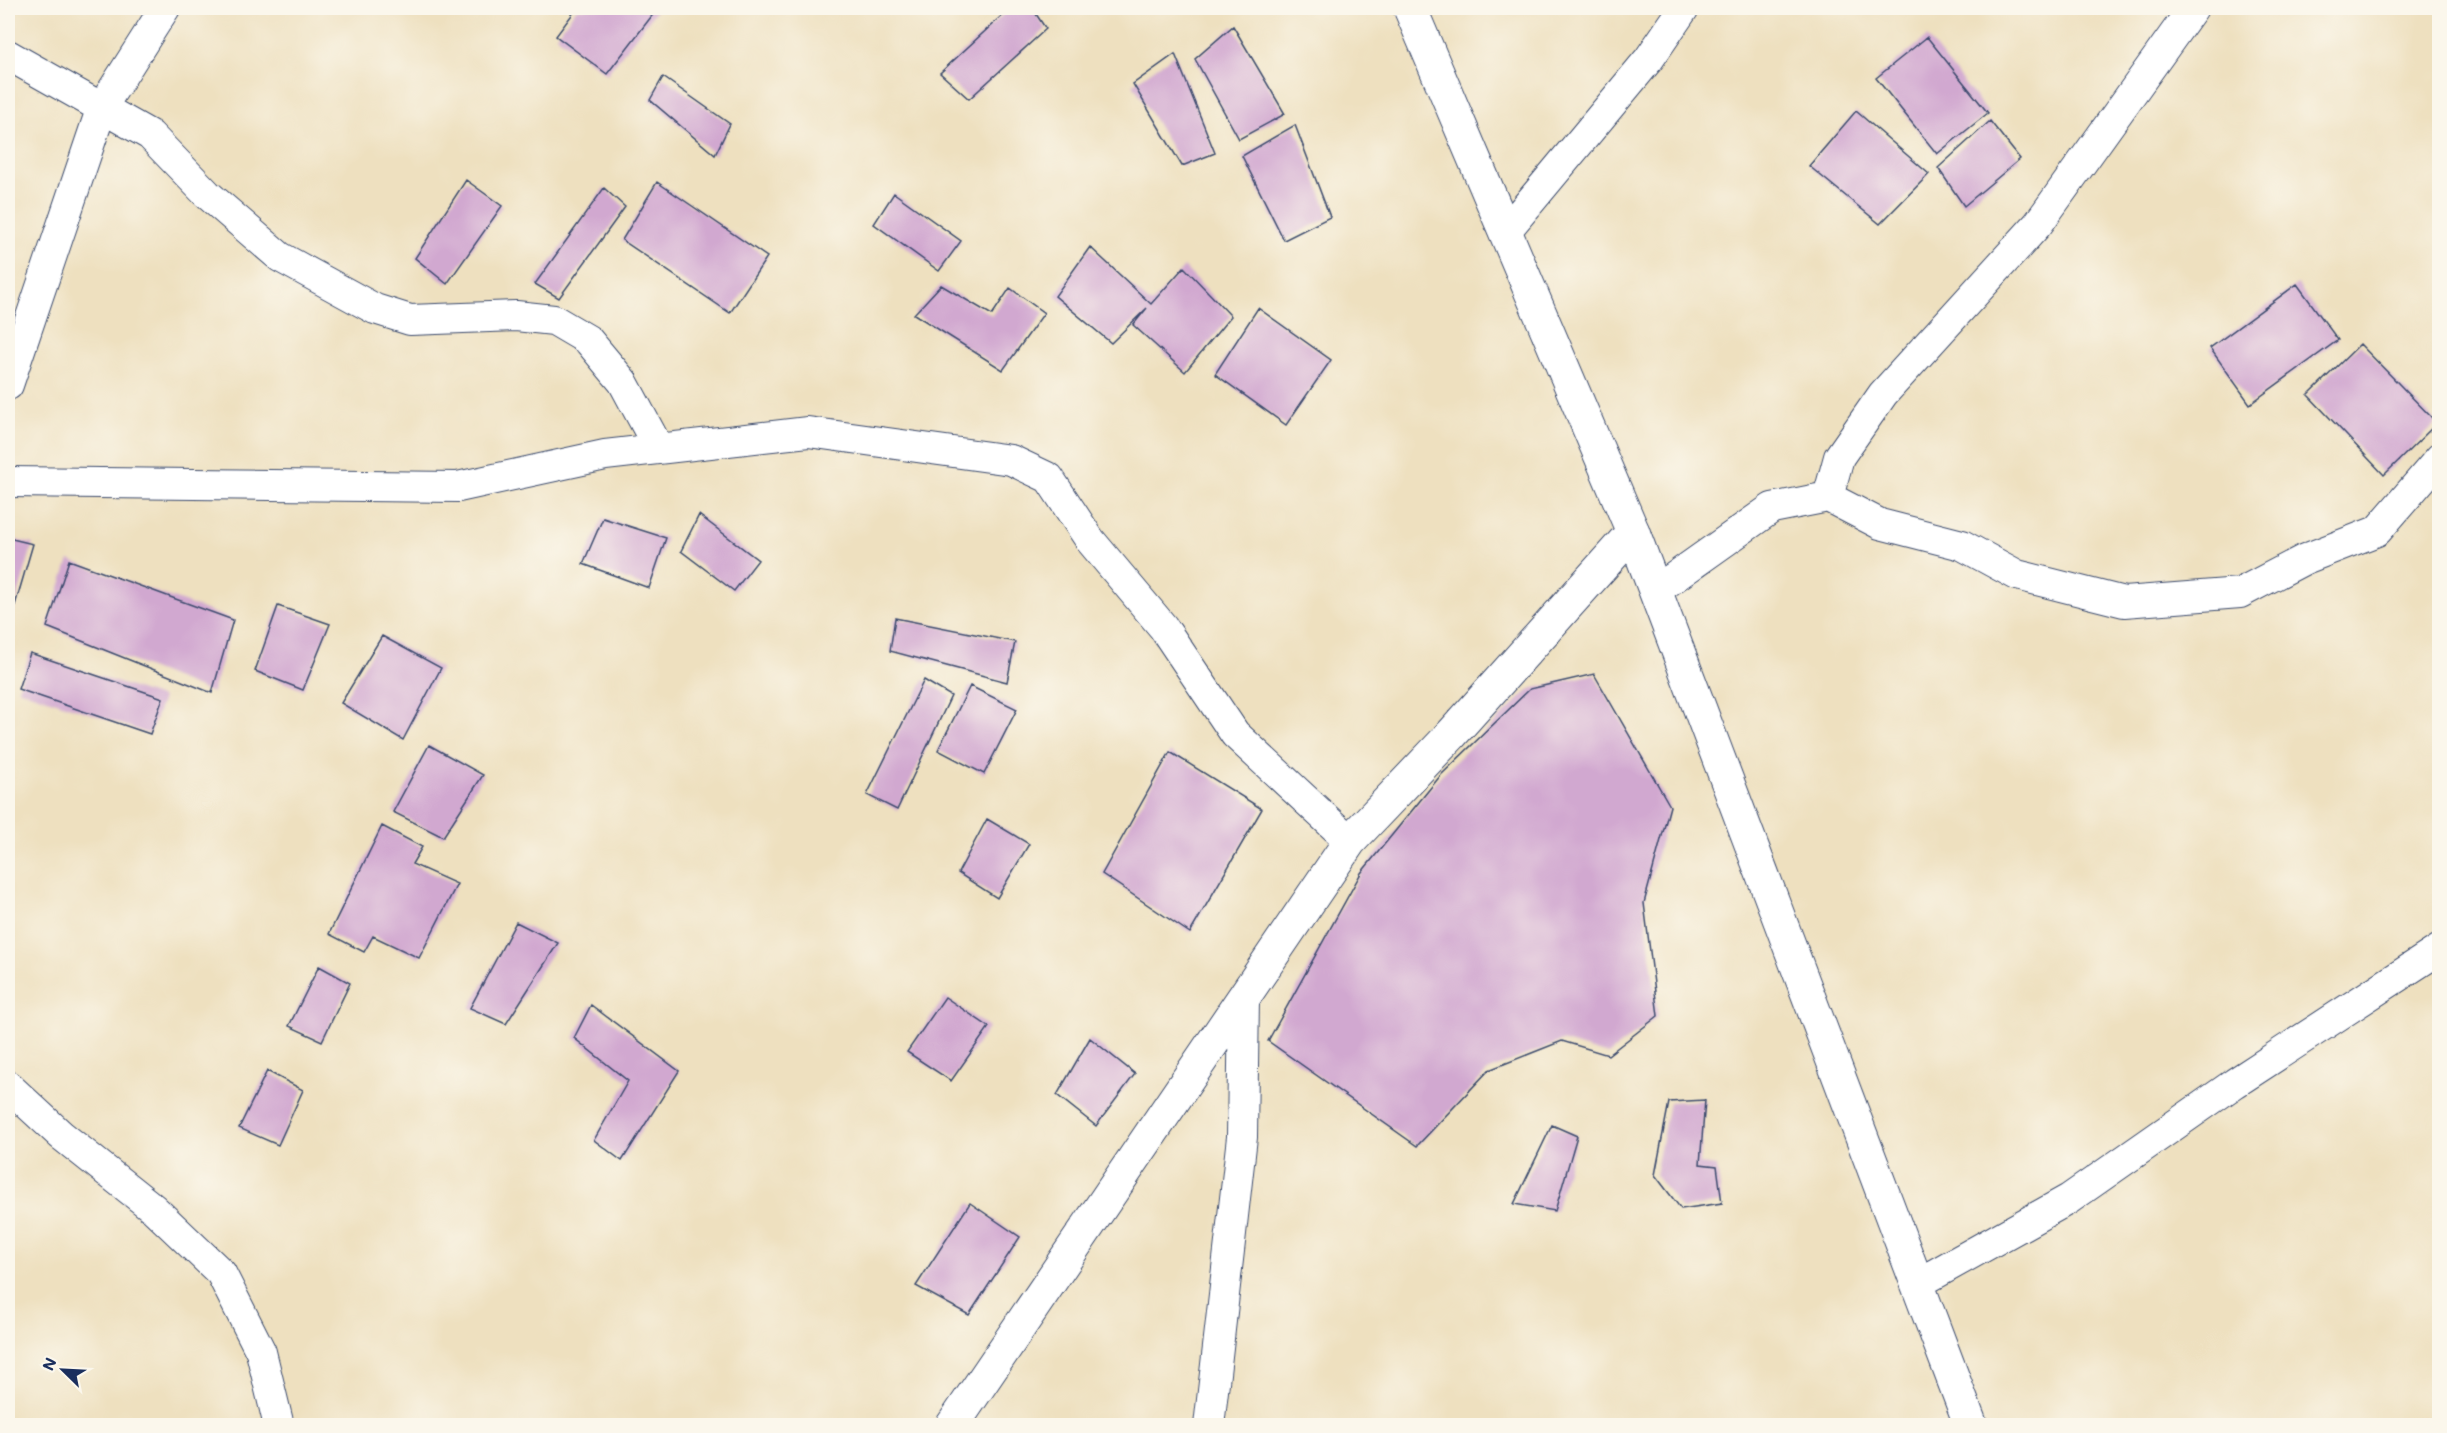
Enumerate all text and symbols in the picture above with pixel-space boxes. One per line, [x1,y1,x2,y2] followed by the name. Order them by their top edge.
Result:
[33,1340,93,1400] north arrow
[37,1354,61,1374] text: N

